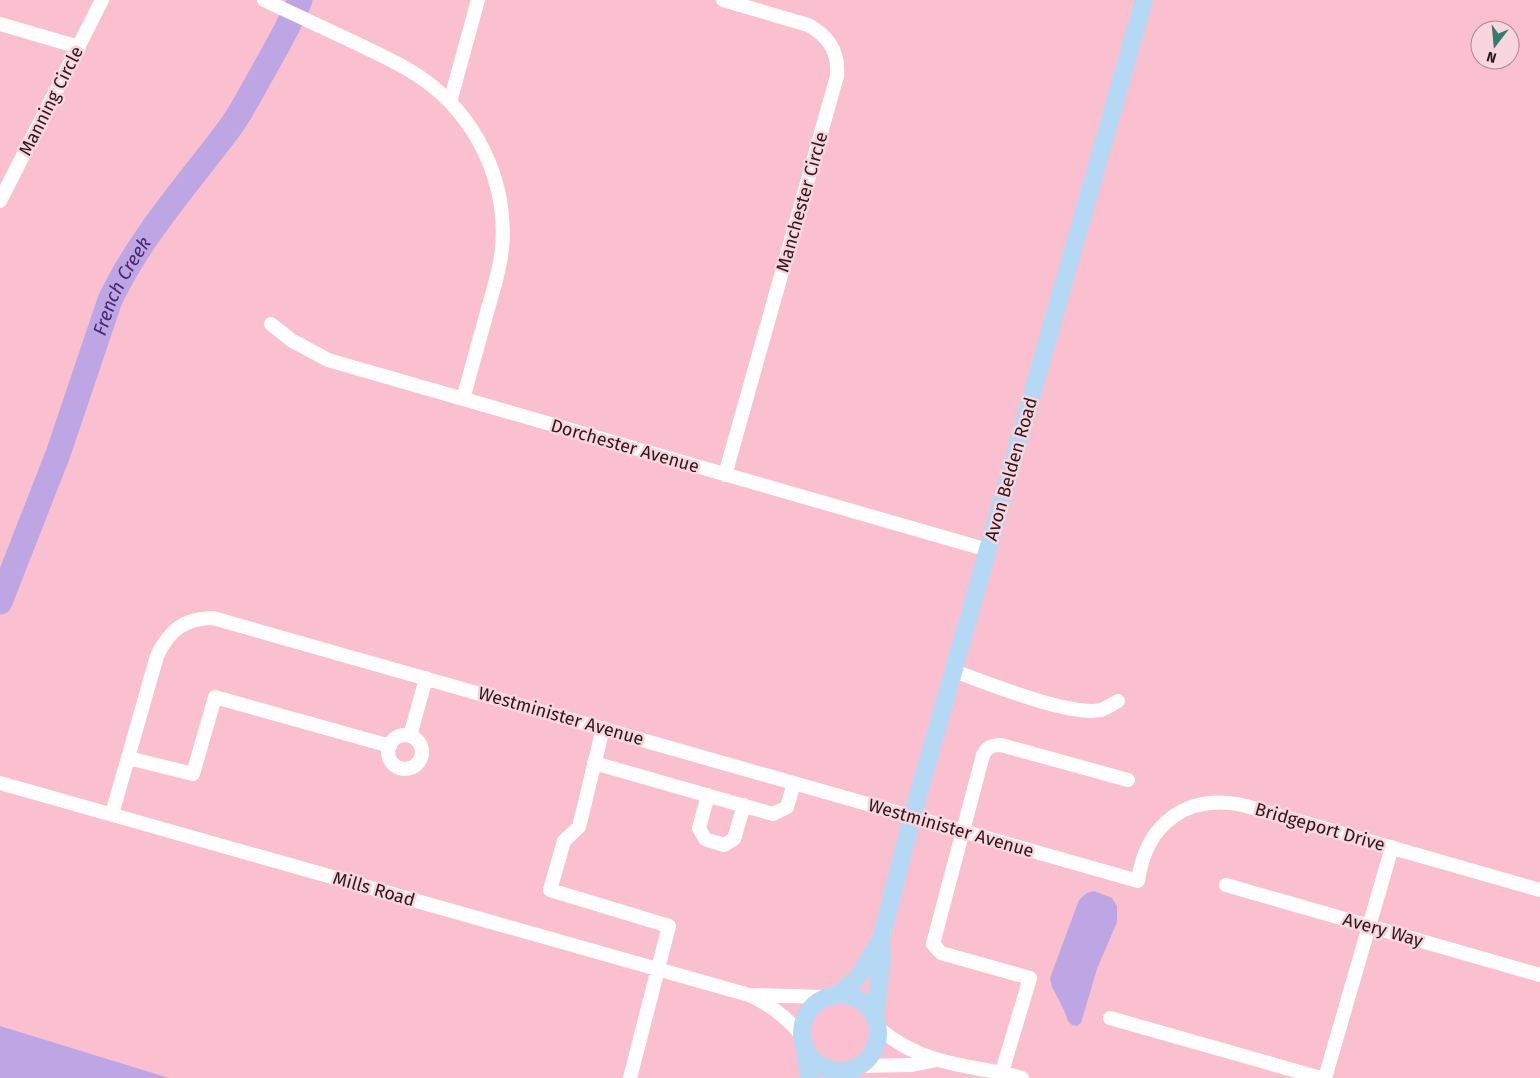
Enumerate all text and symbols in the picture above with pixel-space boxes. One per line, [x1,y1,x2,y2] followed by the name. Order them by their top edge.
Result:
[1470,20,1520,70] north arrow
[14,43,88,159] street label: Manning Circle
[1485,48,1498,66] text: N
[771,129,833,275] street label: Manchester Circle
[87,232,156,338] water label: French Creek
[980,395,1042,543] street label: Avon Belden Road
[548,414,702,478] street label: Dorchester Avenue
[476,682,646,750] street label: Westminister Avenue
[866,794,1036,862] street label: Westminister Avenue
[1252,798,1388,856] street label: Bridgeport Drive
[330,867,418,911] street label: Mills Road
[1340,908,1426,952] street label: Avery Way

